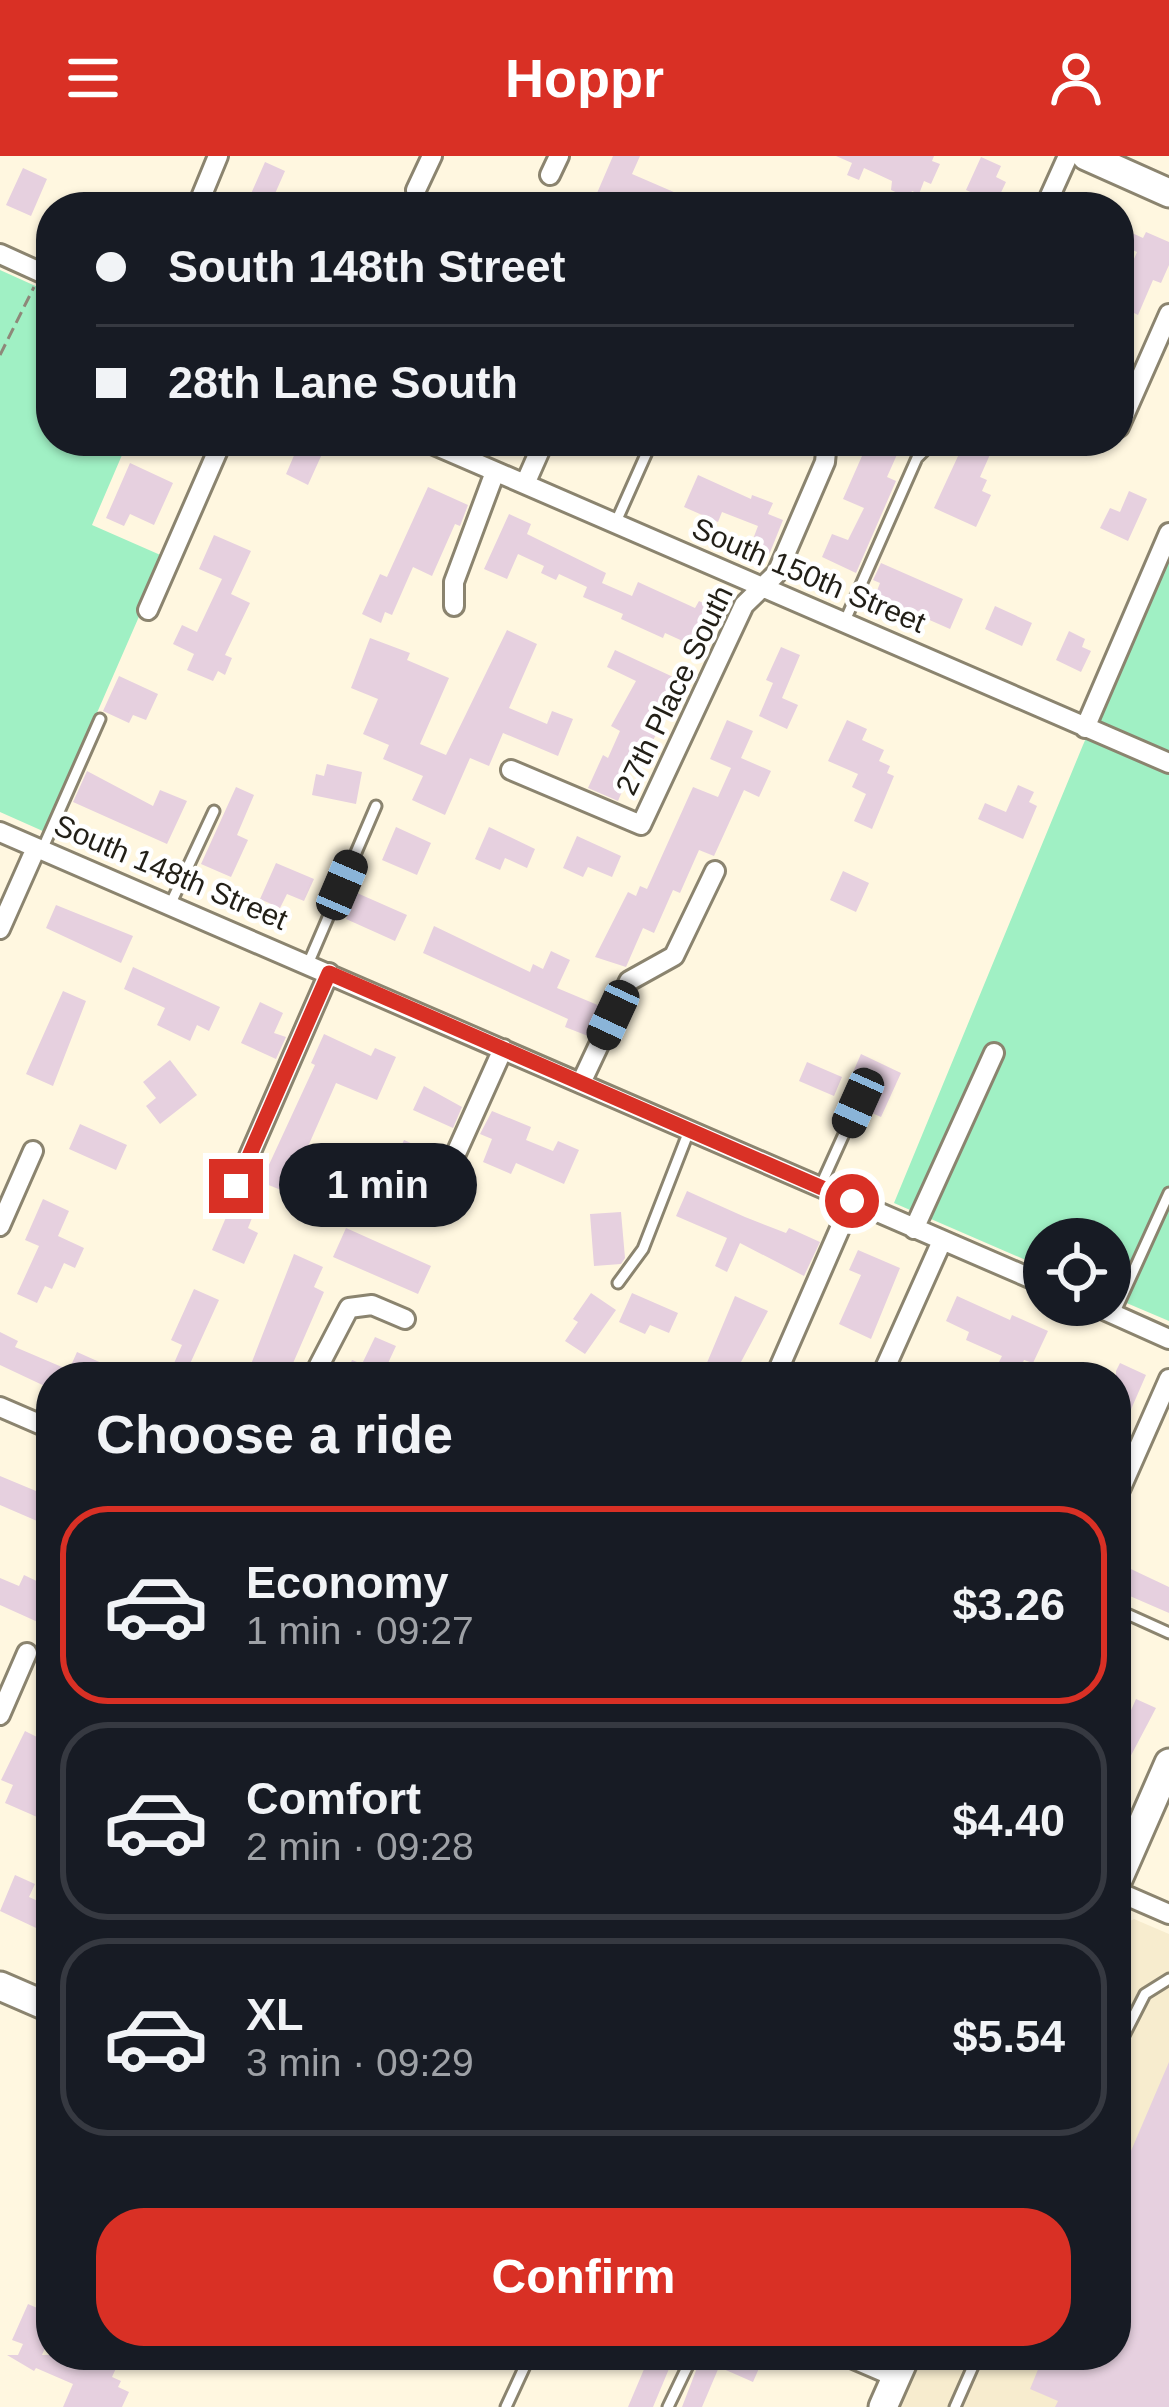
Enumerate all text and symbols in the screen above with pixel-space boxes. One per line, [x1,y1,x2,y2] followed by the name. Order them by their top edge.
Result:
[60,45,126,111] icon: menu
[1043,45,1109,111] icon: person
[505,48,664,108] text: Hoppr
[168,241,566,292] text: South 148th Street
[168,357,518,408] text: 28th Lane South
[687,511,931,639] street label: South 150th Street
[609,580,739,800] street label: 27th Place South
[49,808,293,936] street label: South 148th Street
[311,845,373,925] car
[581,975,645,1055] car
[827,1063,889,1143] car
[278,1144,476,1228] callout: 1 min
[209,1159,263,1213] route end
[327,1163,429,1206] text: 1 min
[825,1174,879,1228] route start
[1023,1218,1131,1326] map controls
[1023,1218,1131,1326] button: locate
[96,1404,453,1464] text: Choose a ride
[102,1551,210,1659] icon: car
[246,1557,449,1608] text: Economy
[952,1579,1065,1630] text: $3.26
[246,1609,474,1652] text: 1 min · 09:27
[102,1767,210,1875] icon: car
[246,1773,421,1824] text: Comfort
[952,1795,1065,1846] text: $4.40
[246,1825,474,1868] text: 2 min · 09:28
[102,1983,210,2091] icon: car
[246,1989,304,2040] text: XL
[952,2011,1065,2062] text: $5.54
[246,2041,474,2084] text: 3 min · 09:29
[96,2208,1071,2346] button: Confirm

